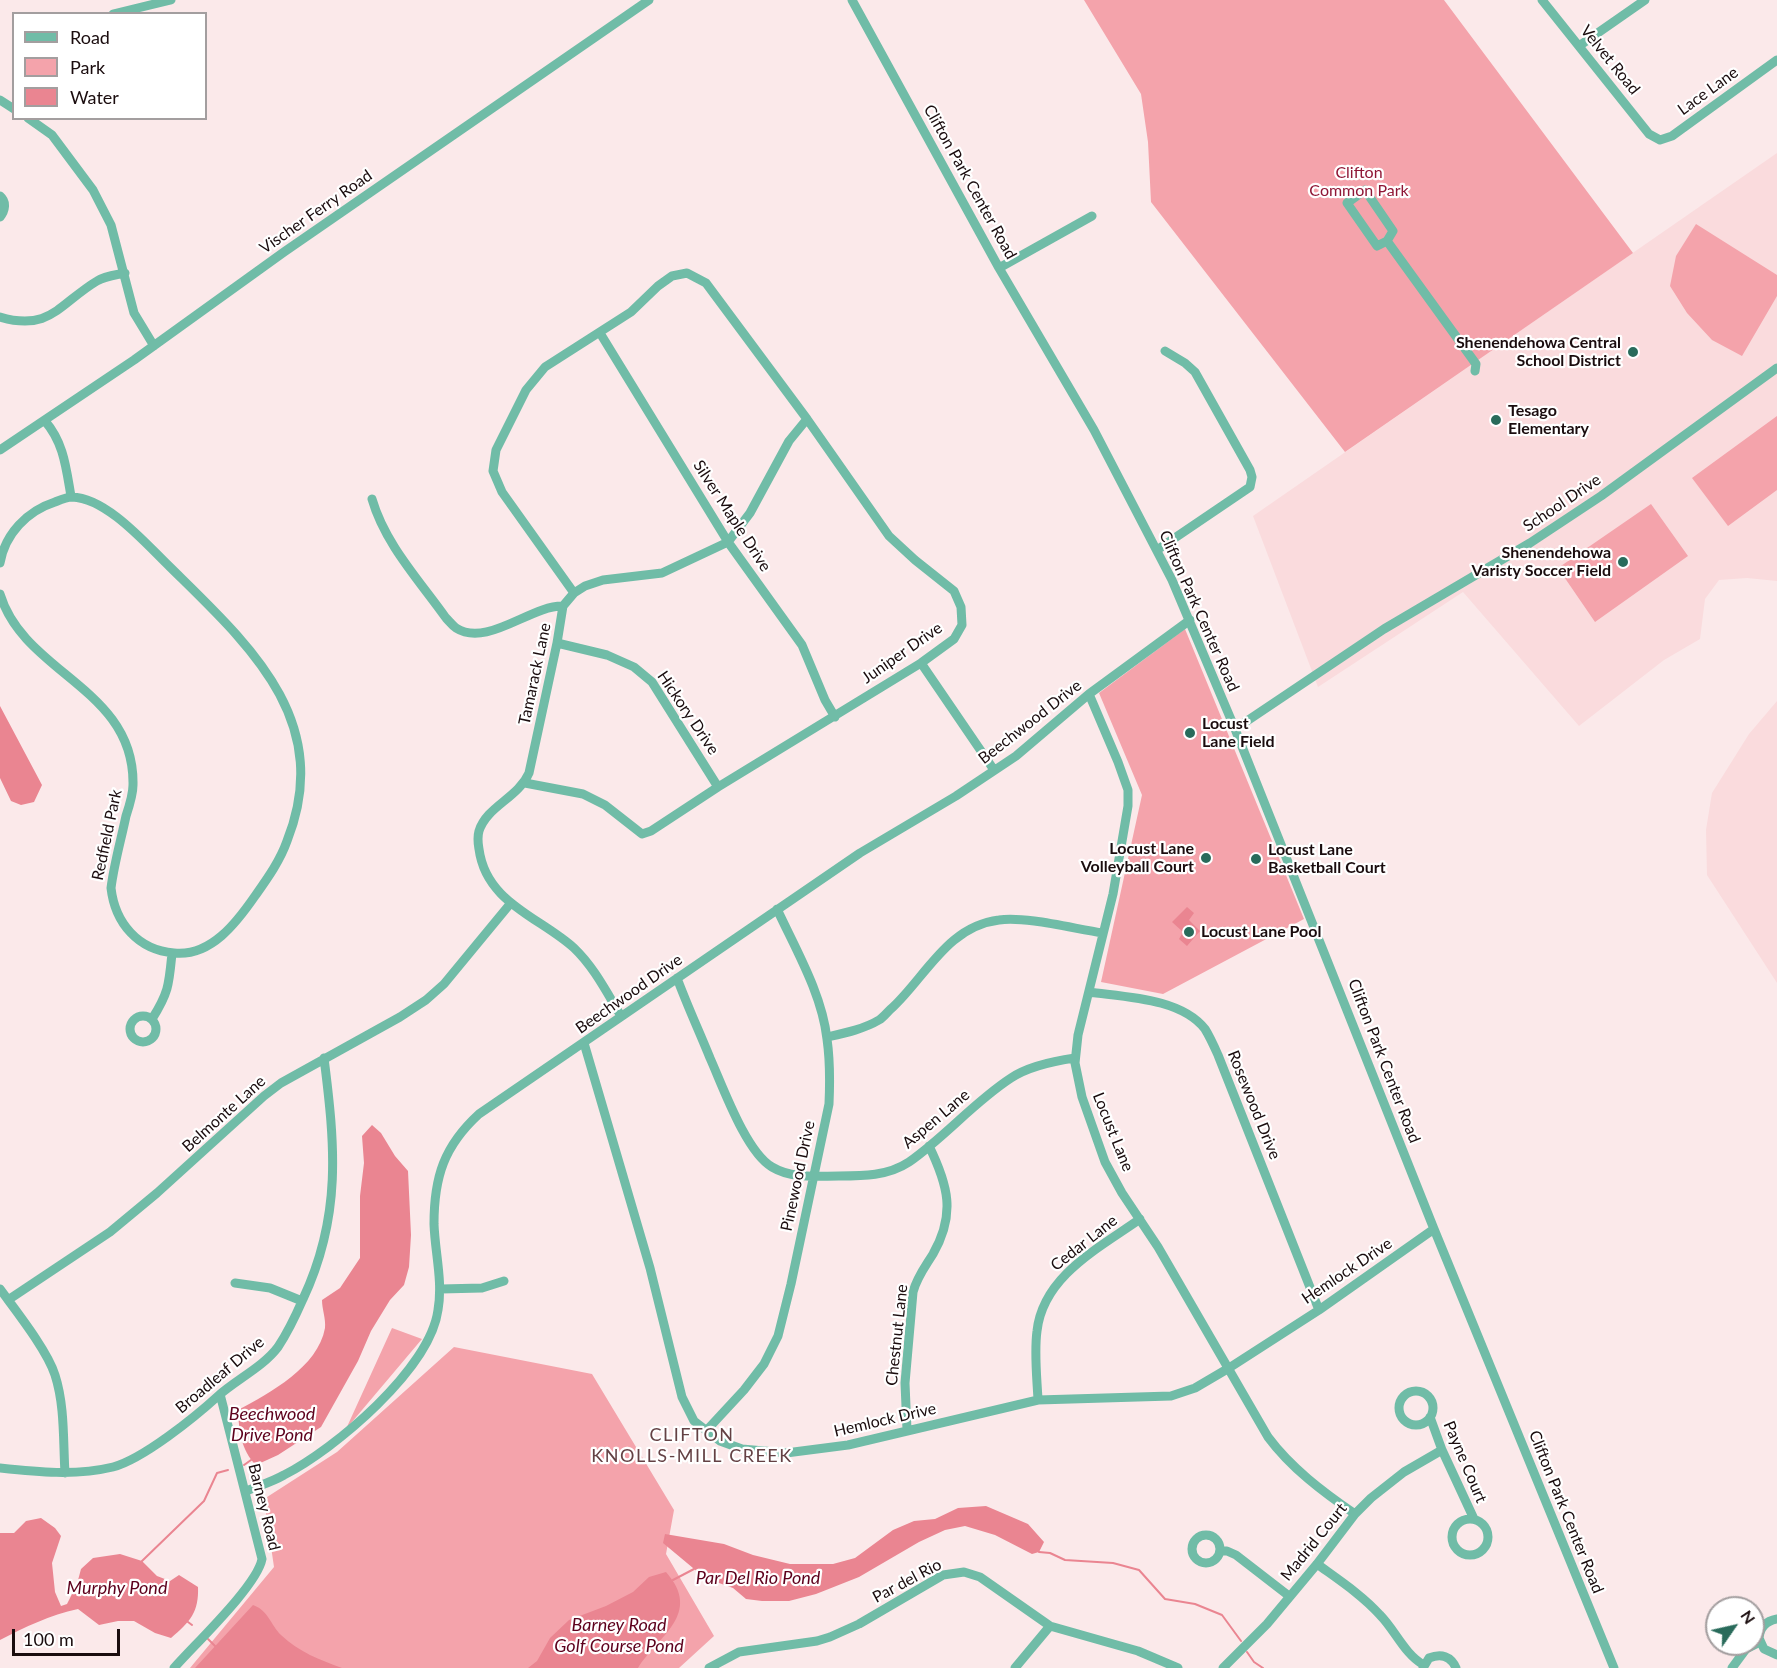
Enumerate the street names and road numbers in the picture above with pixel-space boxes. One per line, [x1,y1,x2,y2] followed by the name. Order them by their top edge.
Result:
[1576,21,1644,99] street label: Velvet Road
[1674,63,1742,119] street label: Lace Lane
[919,101,1021,263] street label: Clifton Park Center Road
[256,166,376,258] street label: Vischer Ferry Road
[689,457,775,575] street label: Silver Maple Drive
[1520,470,1604,536] street label: School Drive
[1155,528,1243,694] street label: Clifton Park Center Road
[858,618,946,688] street label: Juniper Drive
[515,621,555,727] street label: Tamarack Lane
[653,668,723,758] street label: Hickory Drive
[975,676,1085,768] street label: Beechwood Drive
[88,788,126,882] street label: Redfield Park
[572,950,686,1038] street label: Beechwood Drive
[1344,976,1424,1146] street label: Clifton Park Center Road
[1223,1048,1285,1162] street label: Rosewood Drive
[178,1072,270,1156] street label: Belmonte Lane
[899,1085,973,1153] street label: Aspen Lane
[1088,1090,1138,1174] street label: Locust Lane
[777,1119,819,1233] street label: Pinewood Drive
[1047,1211,1121,1275] street label: Cedar Lane
[1298,1234,1396,1308] street label: Hemlock Drive
[882,1283,912,1387] street label: Chestnut Lane
[172,1332,268,1418] street label: Broadleaf Drive
[832,1399,938,1441] street label: Hemlock Drive
[1439,1418,1491,1506] street label: Payne Court
[1525,1428,1607,1596] street label: Clifton Park Center Road
[244,1462,284,1552] street label: Barney Road
[1277,1499,1351,1585] street label: Madrid Court
[869,1555,945,1607] street label: Par del Rio

